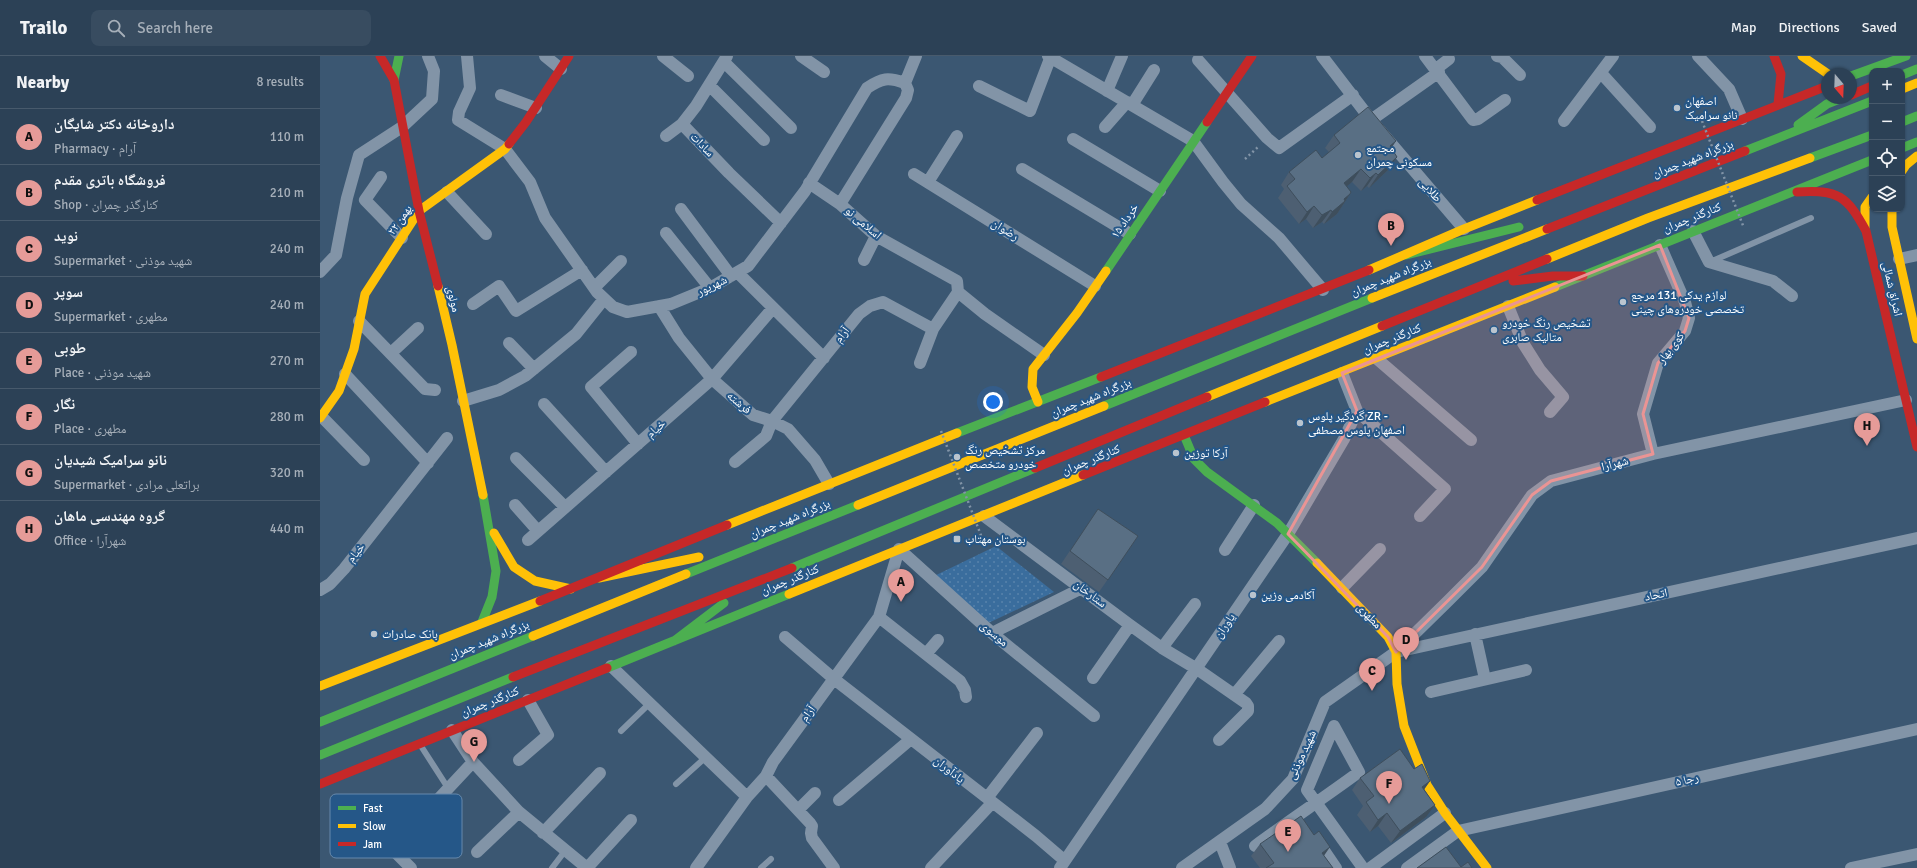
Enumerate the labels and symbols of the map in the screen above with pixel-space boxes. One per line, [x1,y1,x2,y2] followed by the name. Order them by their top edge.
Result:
[1821,68,1857,104] north arrow
[1685,94,1738,123] place label: اصفهان نانو سرامیک
[1672,103,1682,113] marker: اصفهان نانو سرامیک
[687,130,717,160] street label: سادات
[1650,137,1736,181] street label: بزرگراه شهید چمران
[1366,141,1432,170] place label: مجتمع مسکونی چمران
[1353,150,1363,160] marker: مجتمع مسکونی چمران
[1415,175,1445,205] street label: طلایی
[1108,200,1142,241] street label: ۱۵ خرداد
[1661,200,1723,236] street label: کنارگذر چمران
[384,202,416,238] street label: ۲۲ بهمن
[842,203,885,243] street label: اسلامی نو
[1378,213,1404,246] pin: B
[988,216,1022,244] street label: رضوان
[1349,254,1433,300] street label: بزرگراه شهید چمران
[1878,260,1906,318] street label: اشراق شمالی
[694,272,730,300] street label: شهریور
[442,284,464,314] street label: مولوی
[1631,288,1744,317] place label: لوازم یدکی 131 مرجع تخصصی خودروهای چینی
[1618,297,1628,307] marker: لوازم یدکی 131 مرجع تخصصی خودروهای چینی
[1502,316,1591,345] place label: تشخیص رنگ خودرو متالیک صابری
[1361,321,1423,357] street label: کنارگذر چمران
[831,323,853,346] street label: آرام
[1489,325,1499,335] marker: تشخیص رنگ خودرو متالیک صابری
[1654,329,1688,368] street label: کوی بهار
[1049,375,1133,421] street label: بزرگراه شهید چمران
[724,388,754,418] street label: فرشته
[983,392,1003,412] your location
[1308,409,1405,438] place label: گردگیر پلوس ZR - اصفهان پلوس مصطفی
[1854,413,1880,446] pin: H
[643,416,669,442] street label: خیام
[1295,418,1305,428] marker: گردگیر پلوس ZR - اصفهان پلوس مصطفی
[1060,442,1122,478] street label: کنارگذر چمران
[965,443,1045,472] place label: مرکز تشخیص رنگ خودرو متخصص
[1184,446,1229,461] place label: آرکا توزین
[1171,448,1181,458] marker: آرکا توزین
[952,452,962,462] marker: مرکز تشخیص رنگ خودرو متخصص
[1600,453,1630,475] street label: شهرآرا
[748,496,832,542] street label: بزرگراه شهید چمران
[965,532,1026,547] place label: بوستان مهتاب
[952,534,962,544] marker: بوستان مهتاب
[344,540,369,566] street label: خیام
[759,562,821,598] street label: کنارگذر چمران
[888,569,914,602] pin: A
[1070,577,1110,611] street label: ستارخان
[1643,585,1669,605] street label: اتحاد
[1261,588,1316,603] place label: آکادمی وزین
[1248,590,1258,600] marker: آکادمی وزین
[1353,600,1385,632] street label: مطهری
[1211,610,1239,642] street label: یاوران
[447,617,531,663] street label: بزرگراه شهید چمران
[977,618,1011,650] street label: موسوی
[382,627,438,642] place label: بانک صادرات
[1393,627,1419,660] pin: D
[369,629,379,639] marker: بانک صادرات
[1359,658,1385,691] pin: C
[459,684,521,720] street label: کنارگذر چمران
[797,702,819,725] street label: آرام
[1284,728,1320,782] street label: شهید موذنی
[461,729,487,762] pin: G
[931,753,968,787] street label: یادآوران
[1674,770,1700,790] street label: رجا ۵
[1376,771,1402,804] pin: F
[330,794,462,858] legend
[363,802,383,815] text: Fast
[1275,819,1301,852] pin: E
[363,820,386,833] text: Slow
[363,838,382,851] text: Jam

